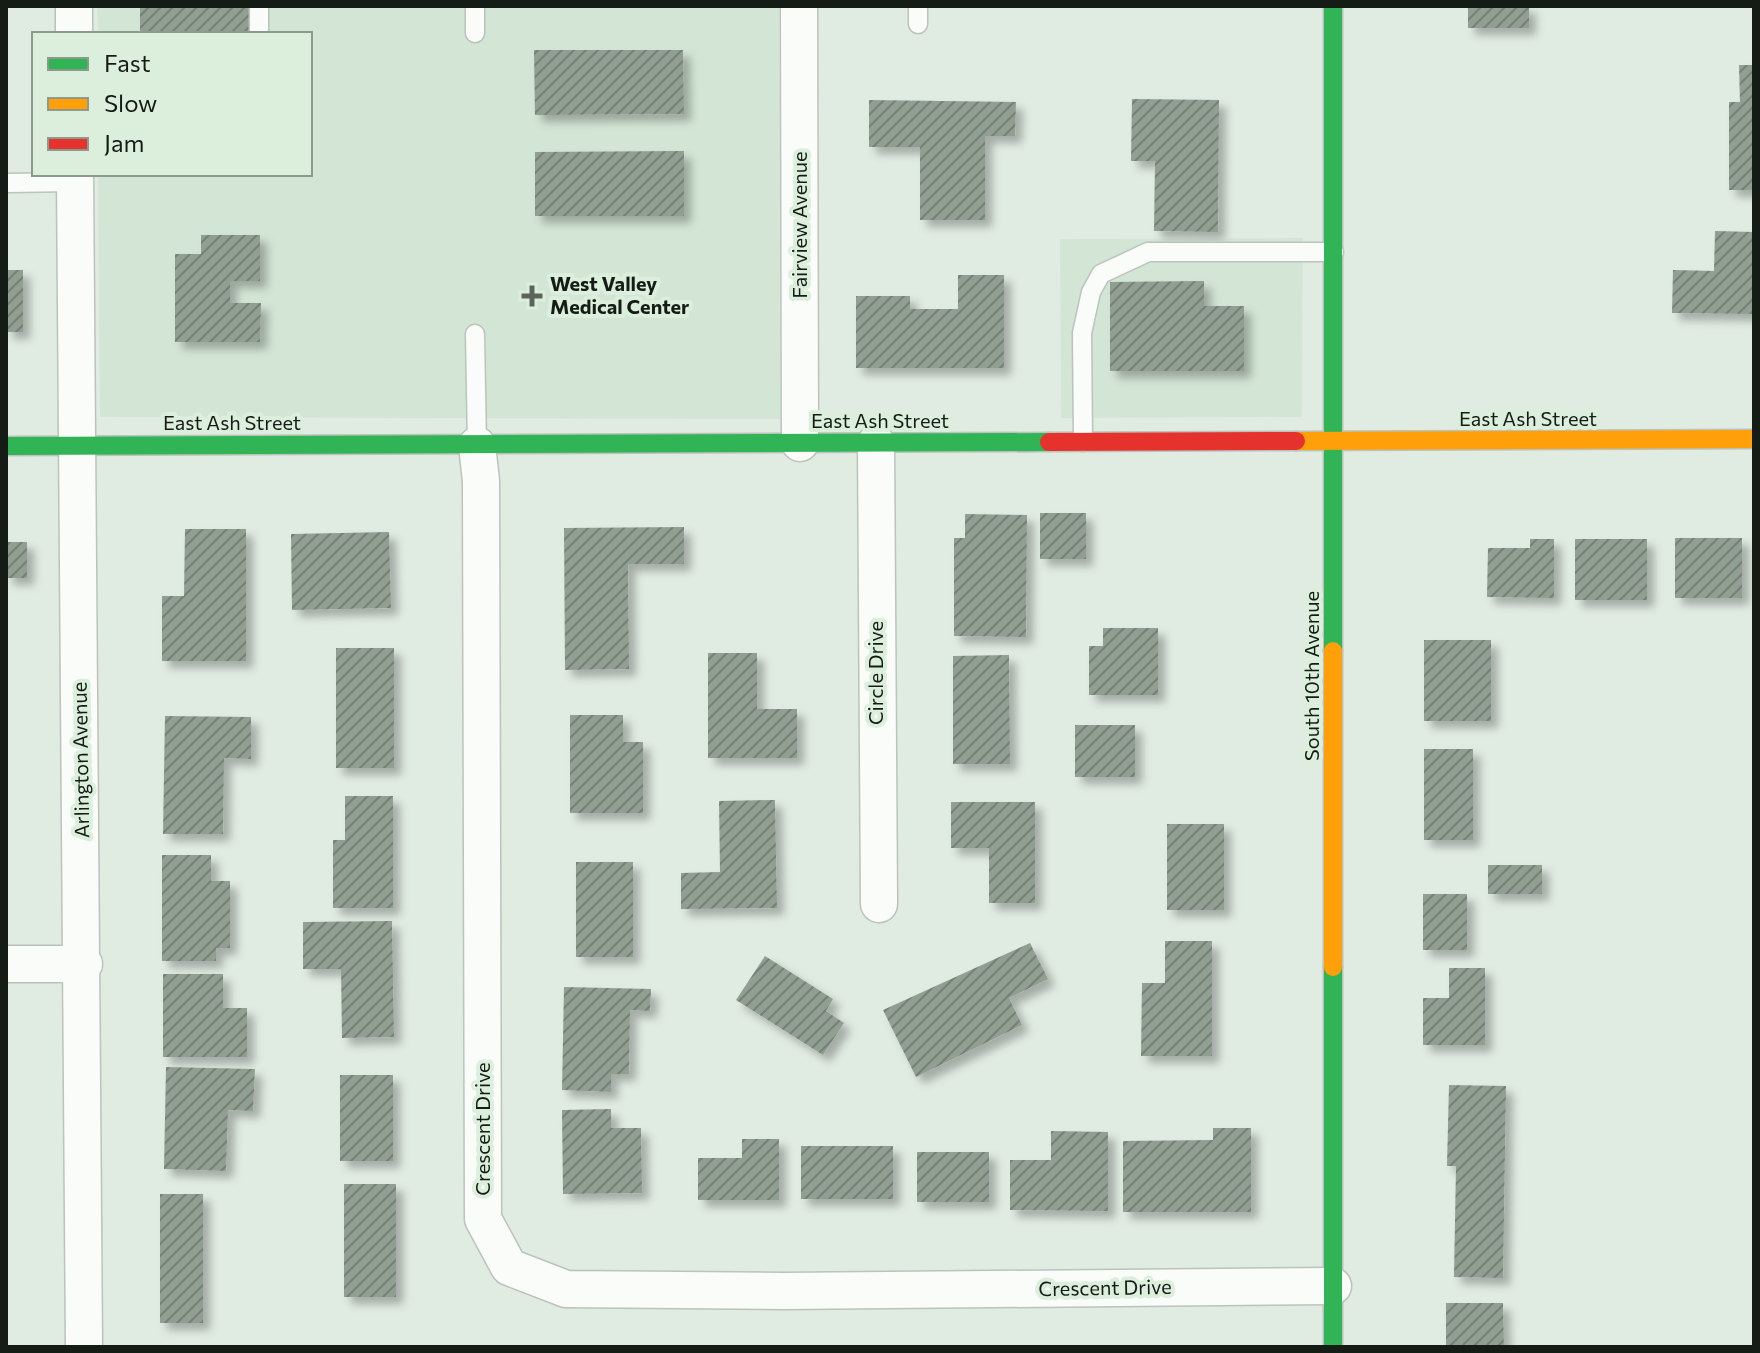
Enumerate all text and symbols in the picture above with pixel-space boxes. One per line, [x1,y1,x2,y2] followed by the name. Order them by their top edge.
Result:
[32,32,312,176] legend
[104,48,151,77] text: Fast
[104,88,157,117] text: Slow
[104,128,144,157] text: Jam
[787,152,811,298] street label: Fairview Avenue
[550,271,689,318] place label: West Valley Medical Center
[521,285,543,307] marker: West Valley Medical Center
[1459,406,1597,430] street label: East Ash Street
[811,408,949,432] street label: East Ash Street
[163,410,301,434] street label: East Ash Street
[1299,591,1323,761] street label: South 10th Avenue
[863,621,887,725] street label: Circle Drive
[67,682,93,838] street label: Arlington Avenue
[470,1062,494,1196] street label: Crescent Drive
[1038,1274,1172,1300] street label: Crescent Drive

